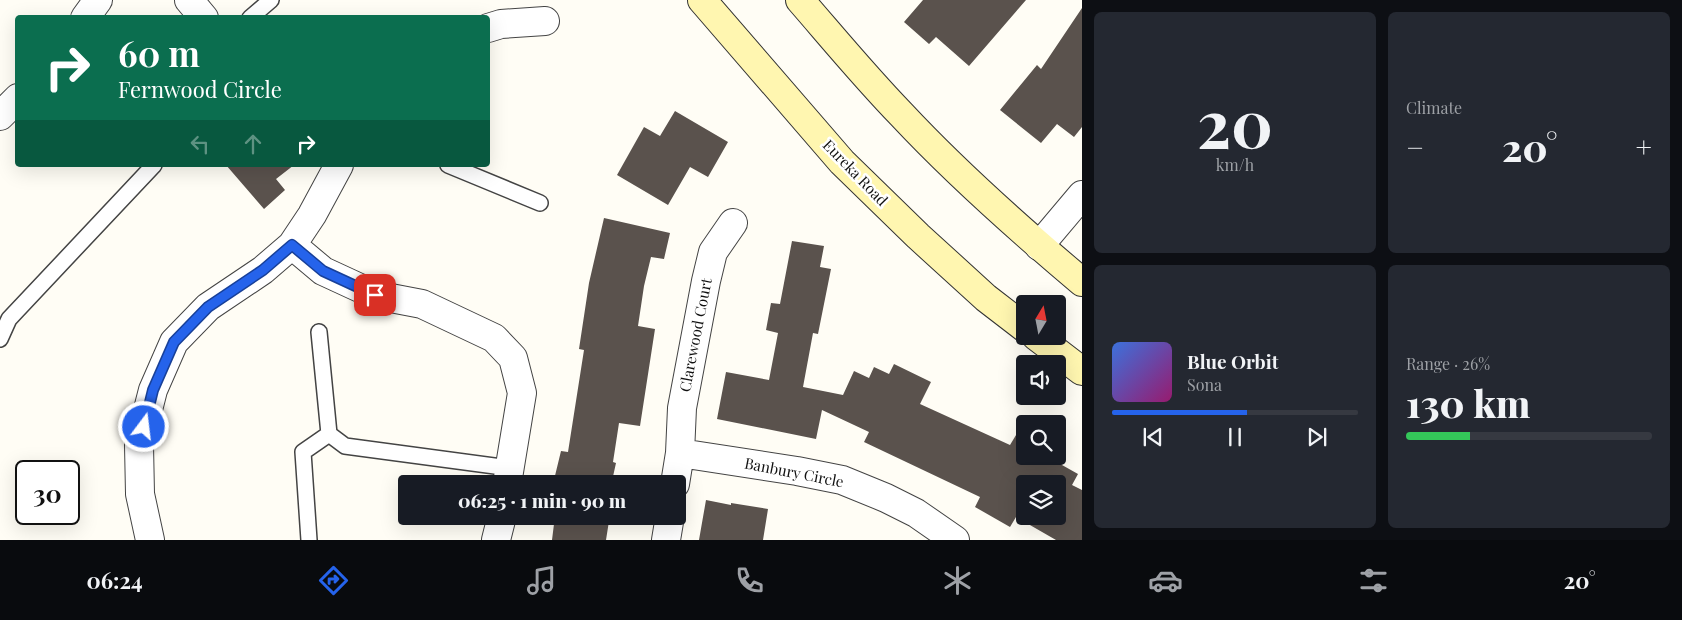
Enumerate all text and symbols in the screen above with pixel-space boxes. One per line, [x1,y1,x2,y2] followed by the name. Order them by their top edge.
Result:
[118,29,200,76] text: 60 m
[35,35,100,100] icon: right
[118,74,282,104] text: Fernwood Circle
[1197,78,1273,164] text: 20
[1406,97,1462,118] text: Climate
[1502,121,1558,172] text: 20°
[1406,128,1424,165] text: −
[1636,128,1652,165] text: +
[186,130,214,158] icon: left
[239,130,267,158] icon: ahead
[292,130,320,158] icon: right
[819,135,893,210] street label: Eureka Road
[1216,154,1254,175] text: km/h
[354,274,396,316] pin
[674,276,716,393] street label: Clarewood Court
[361,281,389,309] icon: arrive
[1016,295,1066,345] north arrow
[1016,295,1066,525] map controls
[1187,348,1278,374] text: Blue Orbit
[1406,353,1490,374] text: Range · 26%
[1016,355,1066,405] button: sound
[1187,374,1222,395] text: Sona
[1406,377,1530,428] text: 130 km
[117,400,169,452] position arrow
[1016,415,1066,465] button: search
[1139,423,1167,451] icon: previous
[1221,423,1249,451] icon: pause
[1303,423,1331,451] icon: next
[743,453,845,491] street label: Banbury Circle
[15,460,80,525] speed limit sign: 30
[1016,475,1066,525] button: layers
[458,487,626,513] text: 06:25 · 1 min · 90 m
[316,563,351,598] icon: directions
[524,563,559,598] icon: music
[732,563,767,598] icon: phone
[940,563,975,598] icon: climate
[1148,563,1183,598] icon: car
[1356,563,1391,598] icon: filters
[87,565,143,595] text: 06:24
[1564,565,1595,595] text: 20°

